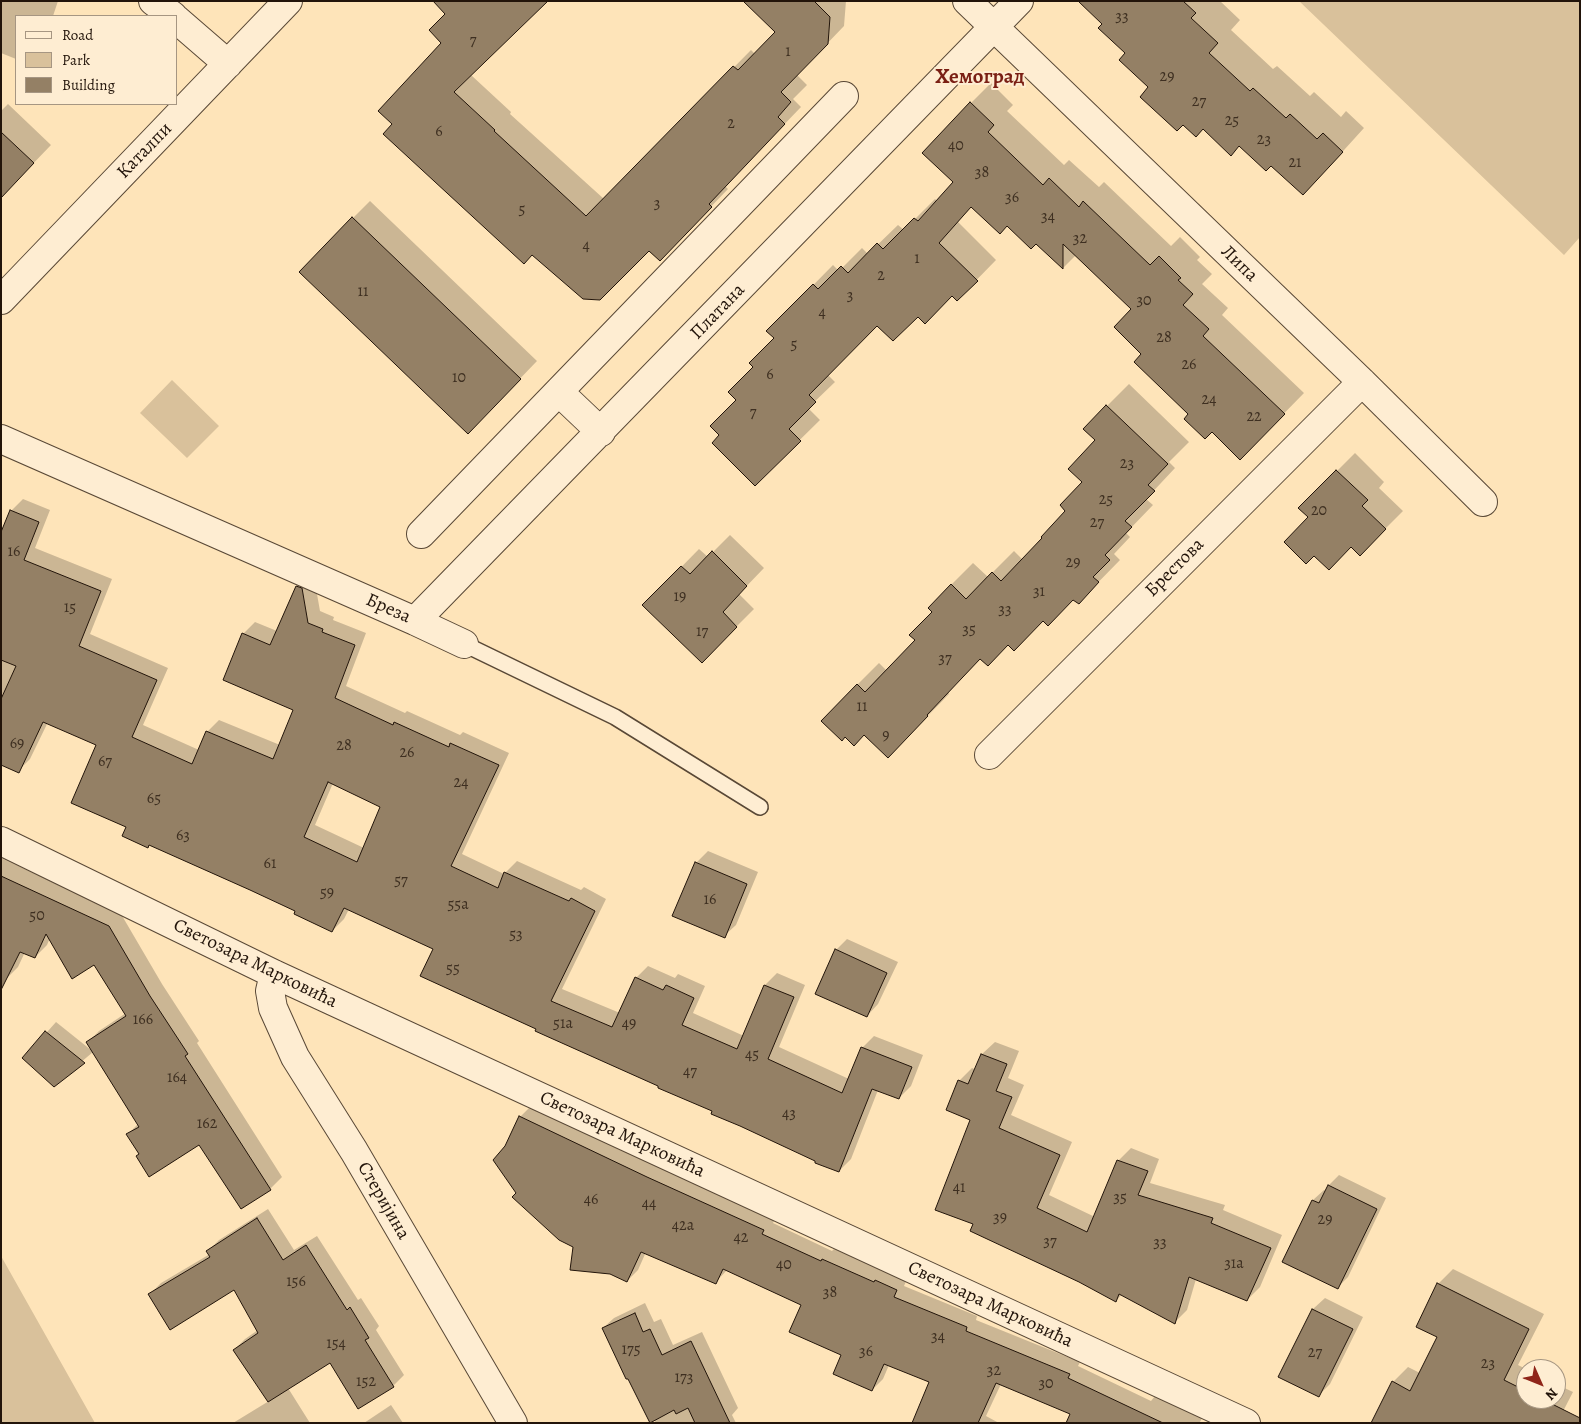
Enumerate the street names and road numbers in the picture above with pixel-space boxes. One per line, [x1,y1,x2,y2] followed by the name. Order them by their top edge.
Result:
[113,118,177,184] street label: Каталпи
[1216,241,1262,287] street label: Липа
[686,279,750,345] street label: Платана
[1141,534,1209,602] street label: Брестова
[362,589,414,629] street label: Бреза
[169,914,341,1014] street label: Светозара Марковића
[536,1087,708,1183] street label: Светозара Марковића
[352,1158,414,1244] street label: Стеријина
[904,1257,1076,1353] street label: Светозара Марковића

